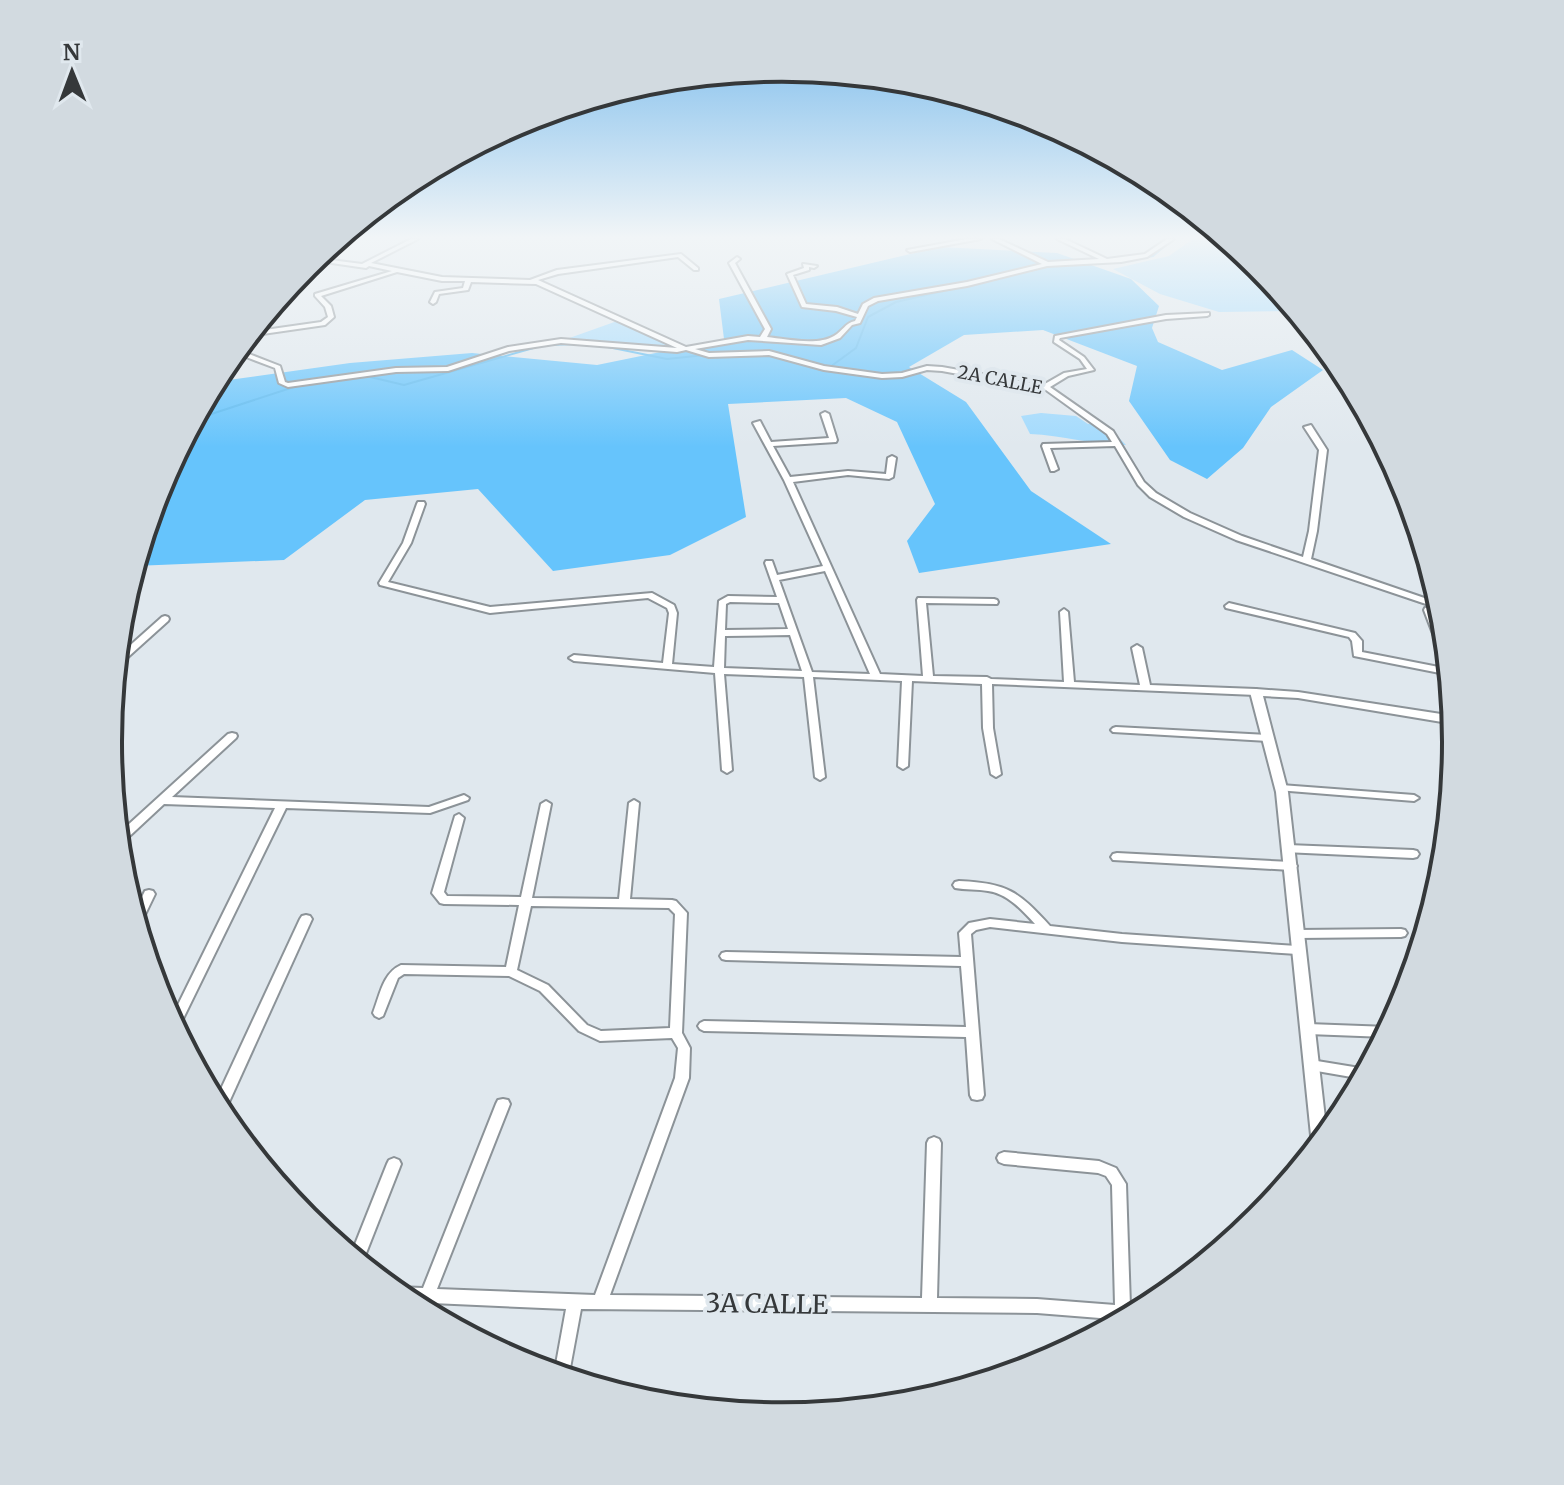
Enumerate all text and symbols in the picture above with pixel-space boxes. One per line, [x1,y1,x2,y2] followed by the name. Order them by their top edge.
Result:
[32,32,112,112] north arrow
[63,38,81,66] text: N
[956,360,1045,399] street label: 2A CALLE
[705,1286,829,1321] street label: 3A CALLE

